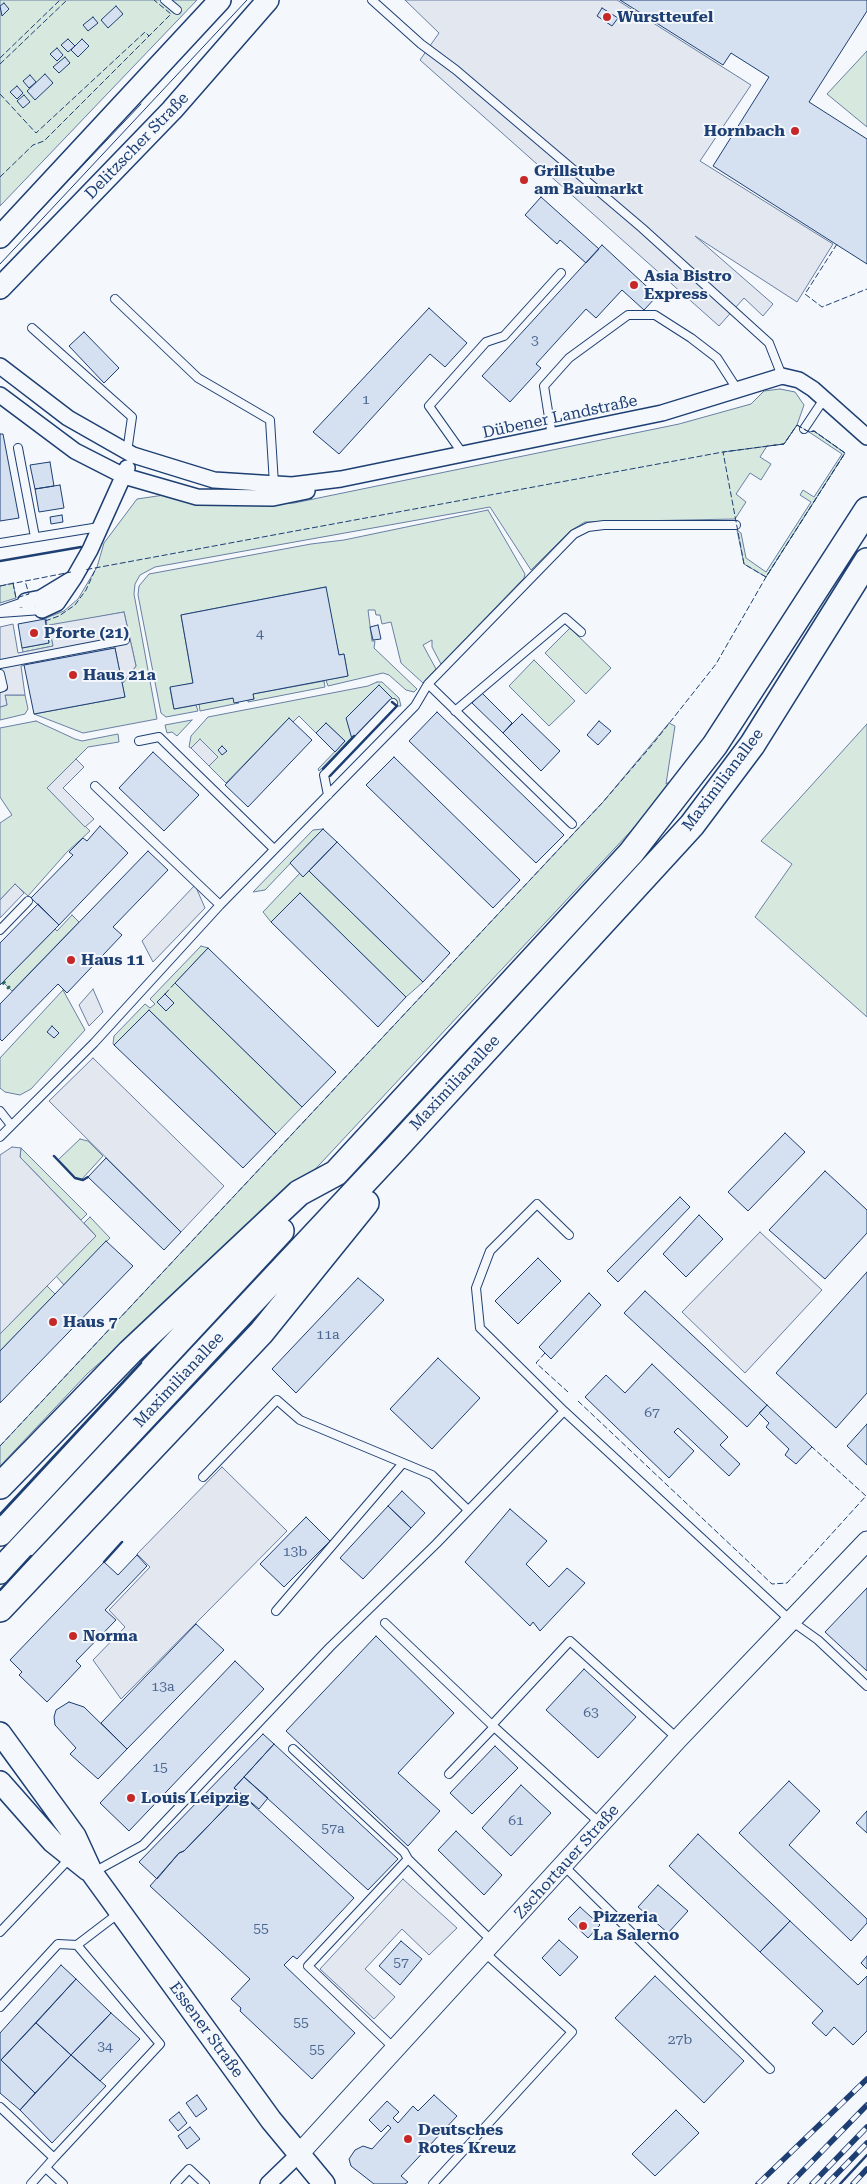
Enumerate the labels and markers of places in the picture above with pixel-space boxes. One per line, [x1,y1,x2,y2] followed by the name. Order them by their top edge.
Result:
[617,7,713,27] place label: Wurstteufel
[601,11,613,23] marker: Wurstteufel
[704,121,785,141] place label: Hornbach
[789,125,801,137] marker: Hornbach
[534,161,644,199] place label: Grillstube am Baumarkt
[518,174,530,186] marker: Grillstube am Baumarkt
[644,266,732,304] place label: Asia Bistro Express
[628,279,640,291] marker: Asia Bistro Express
[44,623,129,643] place label: Pforte (21)
[28,627,40,639] marker: Pforte (21)
[83,665,156,685] place label: Haus 21a
[67,669,79,681] marker: Haus 21a
[81,950,144,970] place label: Haus 11
[65,954,77,966] marker: Haus 11
[63,1312,117,1332] place label: Haus 7
[47,1316,59,1328] marker: Haus 7
[83,1626,138,1646] place label: Norma
[67,1630,79,1642] marker: Norma
[141,1788,249,1808] place label: Louis Leipzig
[125,1792,137,1804] marker: Louis Leipzig
[593,1907,679,1945] place label: Pizzeria La Salerno
[577,1920,589,1932] marker: Pizzeria La Salerno
[418,2120,516,2158] place label: Deutsches Rotes Kreuz
[402,2133,414,2145] marker: Deutsches Rotes Kreuz

